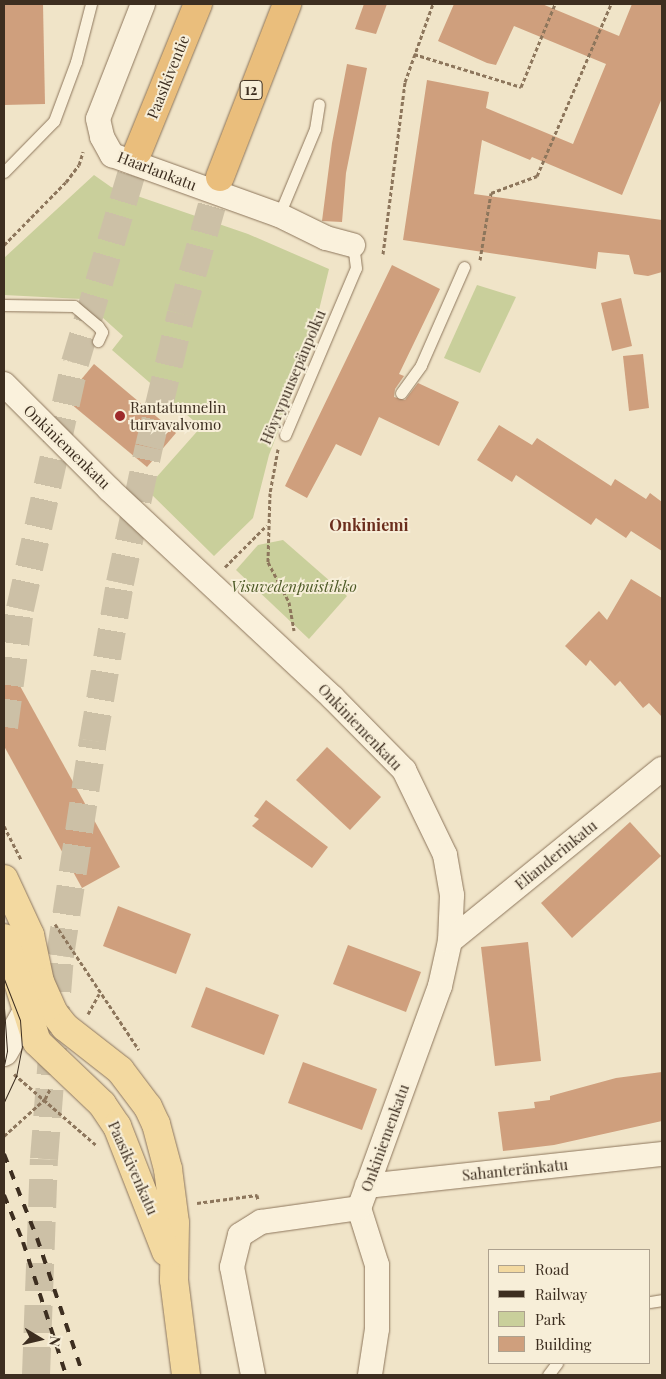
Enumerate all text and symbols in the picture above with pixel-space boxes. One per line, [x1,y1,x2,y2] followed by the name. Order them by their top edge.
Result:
[143,33,193,121] street label: Paasikiventie
[238,78,264,102] road number: 12
[115,148,199,194] street label: Haarlankatu
[256,307,330,447] street label: Höyrypuusepänpolku
[130,398,226,433] place label: Rantatunnelin turvavalvomo
[20,401,114,493] street label: Onkiniemenkatu
[114,410,126,422] marker: Rantatunnelin turvavalvomo
[329,515,409,535] district label: Onkiniemi
[231,578,357,596] park label: Visuvedenpuistikko
[314,680,406,774] street label: Onkiniemenkatu
[511,816,601,894] street label: Elianderinkatu
[357,1082,413,1194] street label: Onkiniemenkatu
[104,1118,162,1218] street label: Paasikivenkatu
[461,1155,569,1185] street label: Sahanteränkatu
[488,1249,651,1364] legend
[535,1259,569,1279] text: Road
[535,1284,587,1304] text: Railway
[535,1309,566,1329] text: Park
[15,1314,65,1364] north arrow
[535,1334,591,1354] text: Building
[45,1335,65,1348] text: N

